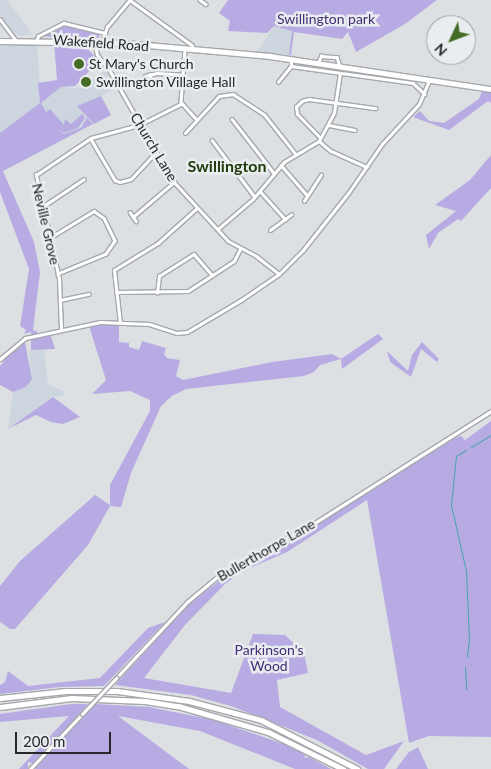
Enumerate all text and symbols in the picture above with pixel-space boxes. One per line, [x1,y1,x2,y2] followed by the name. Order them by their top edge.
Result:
[277,11,375,27] park label: Swillington park
[426,15,476,65] north arrow
[53,31,149,55] street label: Wakefield Road
[431,40,450,60] text: N
[89,56,194,72] place label: St Mary's Church
[73,58,85,70] marker: St Mary's Church
[96,74,236,90] place label: Swillington Village Hall
[80,76,92,88] marker: Swillington Village Hall
[127,110,181,184] street label: Church Lane
[187,156,267,176] district label: Swillington
[28,182,64,266] street label: Neville Grove
[214,515,318,585] street label: Bullerthorpe Lane
[235,642,303,674] park label: Parkinson's Wood
[18,722,114,754] scale bar
[23,732,65,750] text: 200 m

